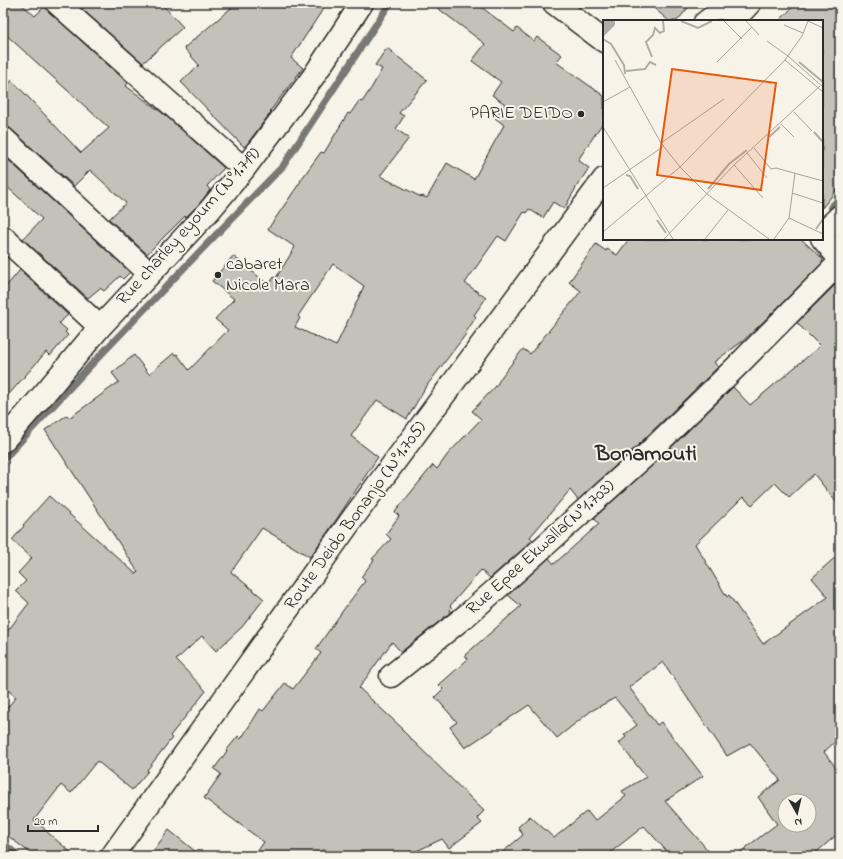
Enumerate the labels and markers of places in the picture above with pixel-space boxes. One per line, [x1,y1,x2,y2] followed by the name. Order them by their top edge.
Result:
[470,101,573,127] place label: PARIE DEIDO
[576,109,586,119] marker: PARIE DEIDO
[226,252,310,299] place label: cabaret Nicole Mara
[213,270,223,280] marker: cabaret Nicole Mara

